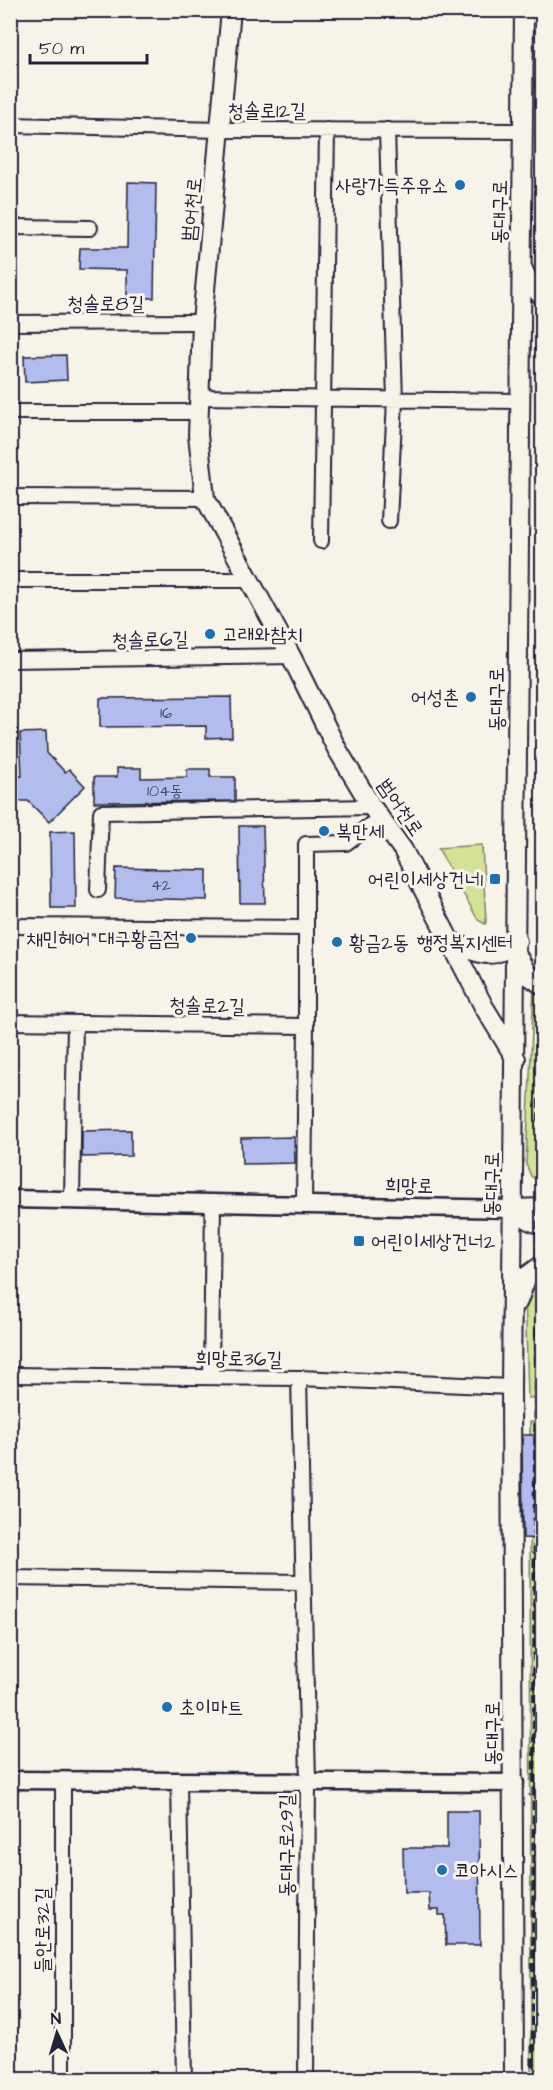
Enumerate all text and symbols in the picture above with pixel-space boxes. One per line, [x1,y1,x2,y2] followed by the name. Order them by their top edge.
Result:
[30,27,147,65] scale bar
[39,36,84,61] text: 50 m
[228,97,306,125] street label: 청솔로12길
[335,172,448,200] place label: 사랑가득주유소
[175,176,209,243] street label: 범어천로
[453,178,467,192] marker: 사랑가득주유소
[485,180,515,244] street label: 동대구로
[67,290,145,318] street label: 청솔로8길
[222,621,302,649] place label: 고래와참치
[111,625,189,655] street label: 청솔로6길
[203,627,217,641] marker: 고래와참치
[483,667,511,731] street label: 동대구로
[411,684,459,712] place label: 어성촌
[464,690,478,704] marker: 어성촌
[160,702,172,724] house number: 16
[371,773,430,842] street label: 범어천로
[147,780,183,802] house number: 104동
[336,818,384,846] place label: 복만세
[317,824,331,838] marker: 복만세
[368,866,483,894] place label: 어린이세상건너1
[488,872,502,886] marker: 어린이세상건너1
[151,874,171,896] house number: 42
[26,925,179,953] place label: 채민헤어 대구황금점
[349,929,513,957] place label: 황금2동 행정복지센터
[184,931,198,945] marker: 채민헤어 대구황금점
[330,935,344,949] marker: 황금2동 행정복지센터
[169,991,245,1021] street label: 청솔로2길
[477,1152,507,1216] street label: 동대구로
[385,1172,433,1200] street label: 희망로
[371,1228,496,1256] place label: 어린이세상건너2
[352,1234,366,1248] marker: 어린이세상건너2
[195,1344,283,1374] street label: 희망로36길
[179,1694,243,1722] place label: 초이마트
[160,1700,174,1714] marker: 초이마트
[479,1701,507,1765] street label: 동대구로
[273,1793,301,1897] street label: 동대구로29길
[454,1857,518,1885] place label: 코아시스
[435,1863,449,1877] marker: 코아시스
[29,1887,57,1973] street label: 들안로32길
[27,2003,87,2063] north arrow
[50,2008,62,2030] text: N

